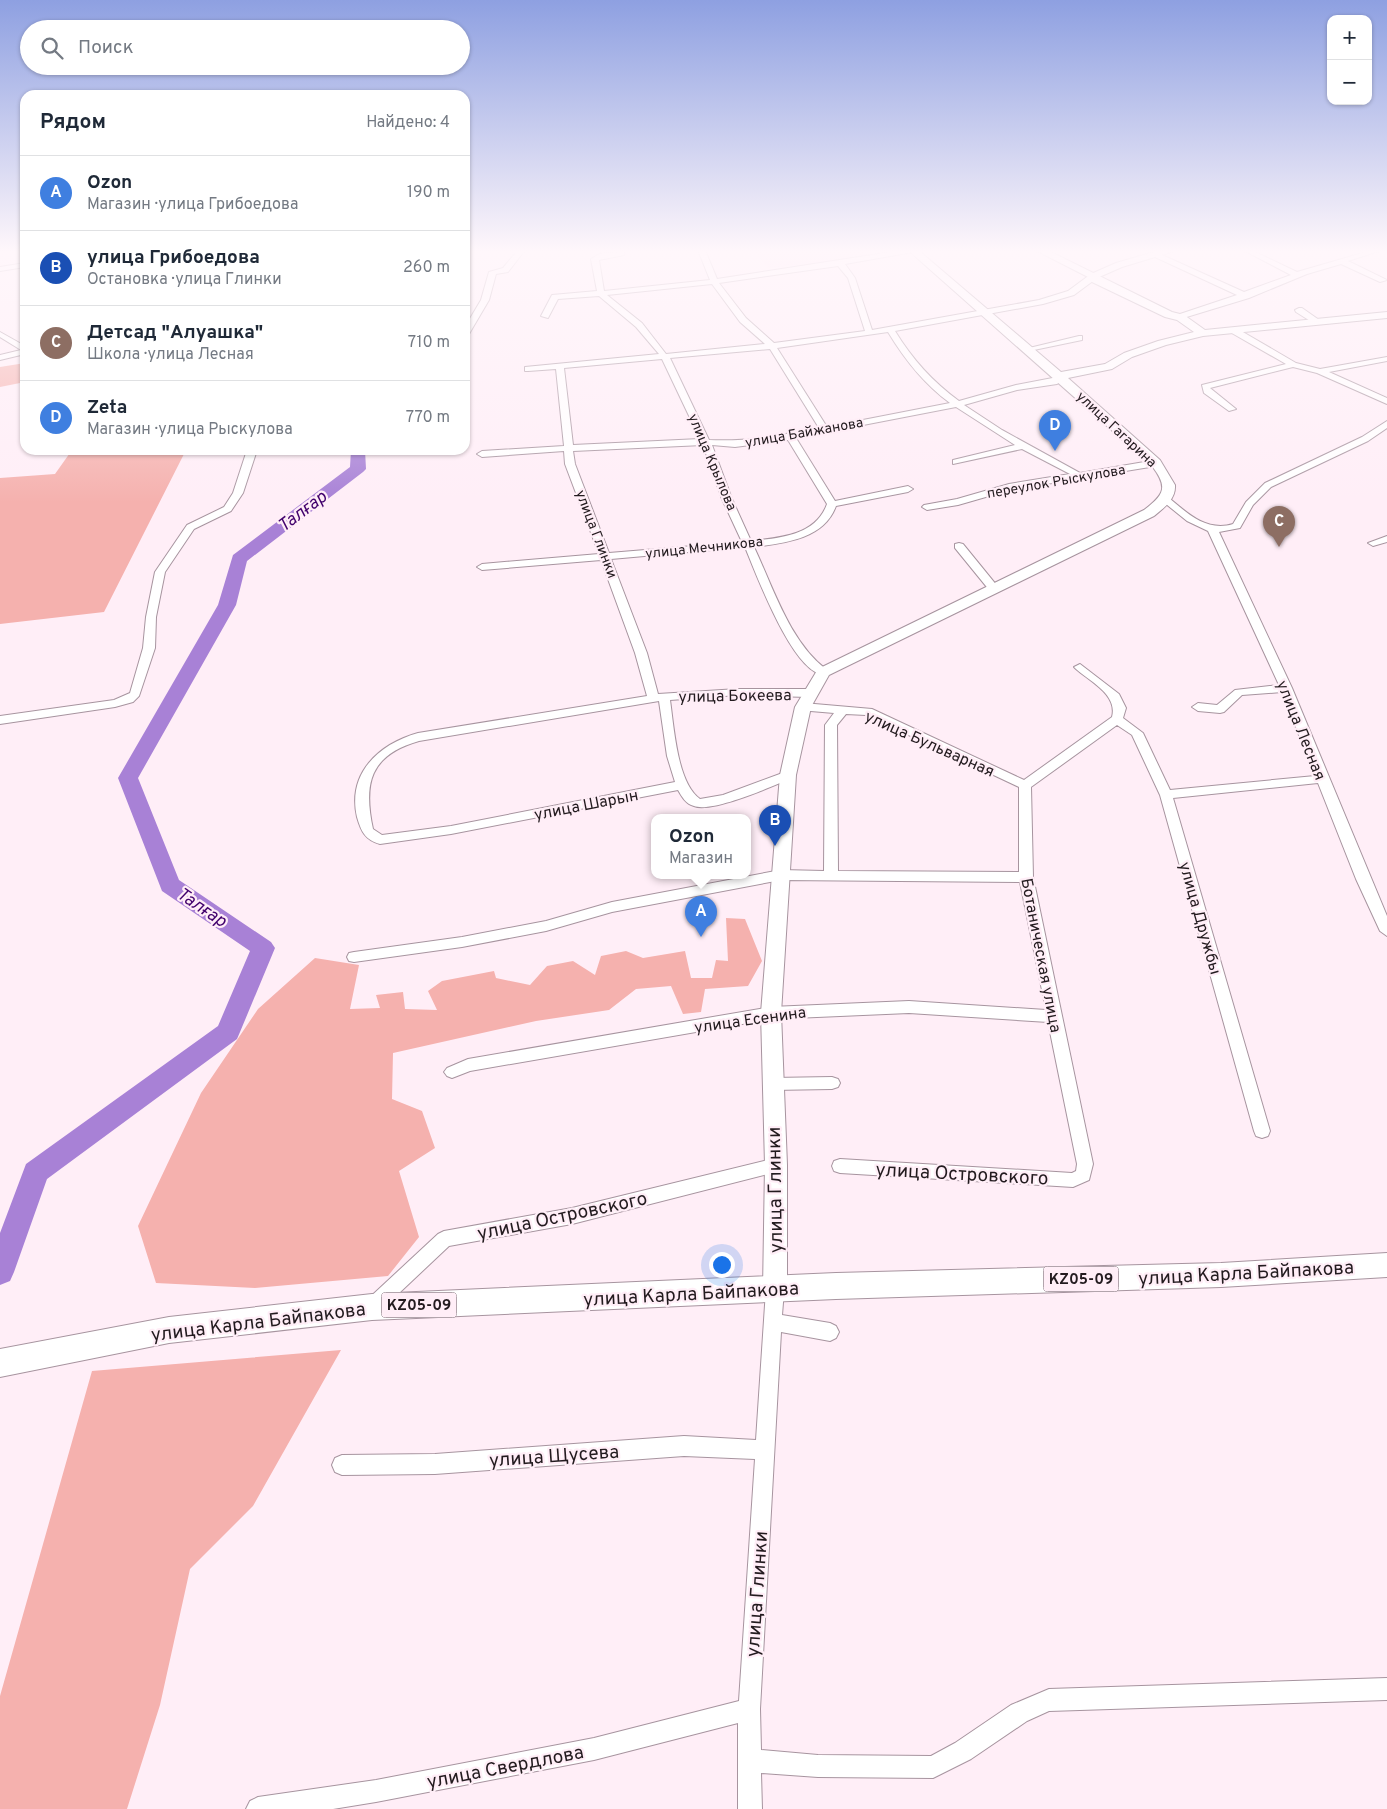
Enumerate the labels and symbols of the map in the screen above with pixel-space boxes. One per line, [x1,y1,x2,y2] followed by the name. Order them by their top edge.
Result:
[1072,389,1160,472] street label: улица Гагарина
[1039,410,1071,451] pin: D
[684,412,740,514] street label: улица Крылова
[744,415,865,452] street label: улица Байжанова
[986,462,1127,503] street label: переулок Рыскулова
[274,486,332,538] water label: Талғар
[571,488,620,581] street label: улица Глинки
[1263,506,1295,547] pin: C
[644,534,764,563] street label: улица Мечникова
[1271,678,1329,784] street label: улица Лесная
[678,686,792,708] street label: улица Бокеева
[861,707,997,782] street label: улица Бульварная
[532,786,640,826] street label: улица Шарын
[759,805,791,846] pin: B
[1173,860,1225,977] street label: улица Дружбы
[1015,876,1065,1034] street label: Ботаническая улица
[172,883,231,933] water label: Талғар
[685,896,717,937] pin: A
[693,1003,807,1039] street label: улица Есенина
[763,1127,789,1253] street label: улица Глинки
[875,1158,1049,1192] street label: улица Островского
[475,1187,650,1247] street label: улица Островского
[709,1252,735,1278] your location
[1138,1256,1355,1292] street label: улица Карла Байпакова
[1044,1266,1118,1292] road number: KZ05-09
[583,1277,800,1313] street label: улица Карла Байпакова
[382,1292,456,1318] road number: KZ05-09
[150,1298,367,1348] street label: улица Карла Байпакова
[488,1440,620,1474] street label: улица Щусева
[742,1530,774,1658] street label: улица Глинки
[425,1741,586,1795] street label: улица Свердлова

